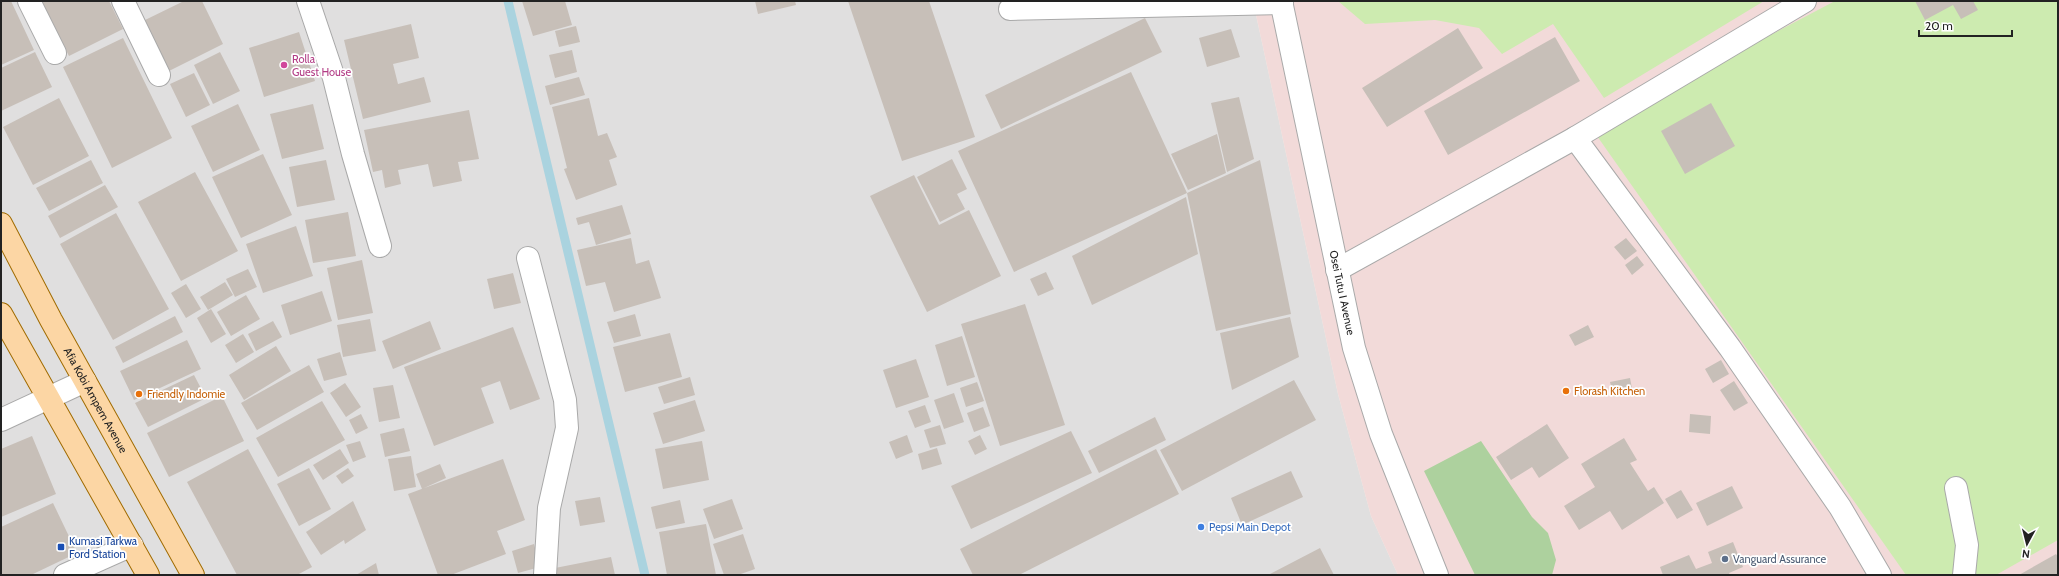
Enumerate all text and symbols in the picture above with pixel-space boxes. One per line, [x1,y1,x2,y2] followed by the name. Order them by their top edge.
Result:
[1919,12,2012,38] scale bar
[1925,18,1953,33] text: 20 m
[292,52,351,79] place label: Rolla Guest House
[279,60,289,70] marker: Rolla Guest House
[1327,249,1358,337] street label: Osei Tutu I Avenue
[61,345,131,456] street label: Afia Kobi Ampem Avenue
[1574,384,1645,398] place label: Florash Kitchen
[1561,386,1571,396] marker: Florash Kitchen
[147,387,225,401] place label: Friendly Indomie
[134,389,144,399] marker: Friendly Indomie
[1209,520,1291,534] place label: Pepsi Main Depot
[1196,522,1206,532] marker: Pepsi Main Depot
[2007,524,2047,564] north arrow
[69,534,138,561] place label: Kumasi Tarkwa Ford Station
[56,542,66,552] marker: Kumasi Tarkwa Ford Station
[2021,547,2030,561] text: N
[1733,552,1827,566] place label: Vanguard Assurance
[1720,554,1730,564] marker: Vanguard Assurance

